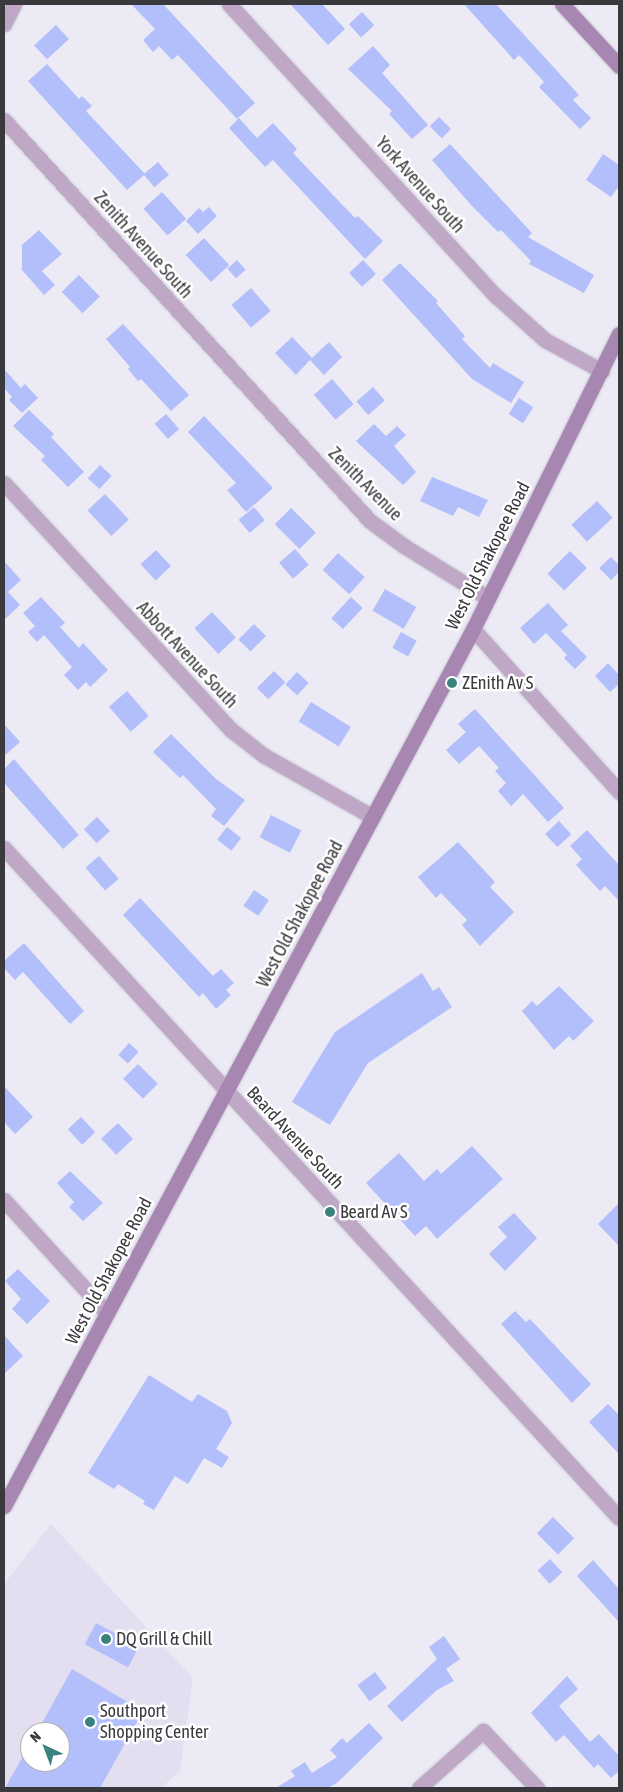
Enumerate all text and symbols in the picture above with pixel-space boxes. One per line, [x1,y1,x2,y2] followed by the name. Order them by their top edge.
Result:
[371,132,469,238] street label: York Avenue South
[89,187,197,303] street label: Zenith Avenue South
[324,443,406,525] street label: Zenith Avenue
[441,478,535,634] street label: West Old Shakopee Road
[132,597,242,713] street label: Abbott Avenue South
[462,672,533,694] place label: ZEnith Av S
[446,677,458,689] marker: ZEnith Av S
[252,837,348,991] street label: West Old Shakopee Road
[242,1082,348,1194] street label: Beard Avenue South
[61,1194,157,1348] street label: West Old Shakopee Road
[340,1201,408,1223] place label: Beard Av S
[324,1206,336,1218] marker: Beard Av S
[116,1628,212,1650] place label: DQ Grill & Chill
[100,1633,112,1645] marker: DQ Grill & Chill
[100,1701,208,1744] place label: Southport Shopping Center
[84,1716,96,1728] marker: Southport Shopping Center
[20,1722,70,1772] north arrow
[27,1728,44,1745] text: N

